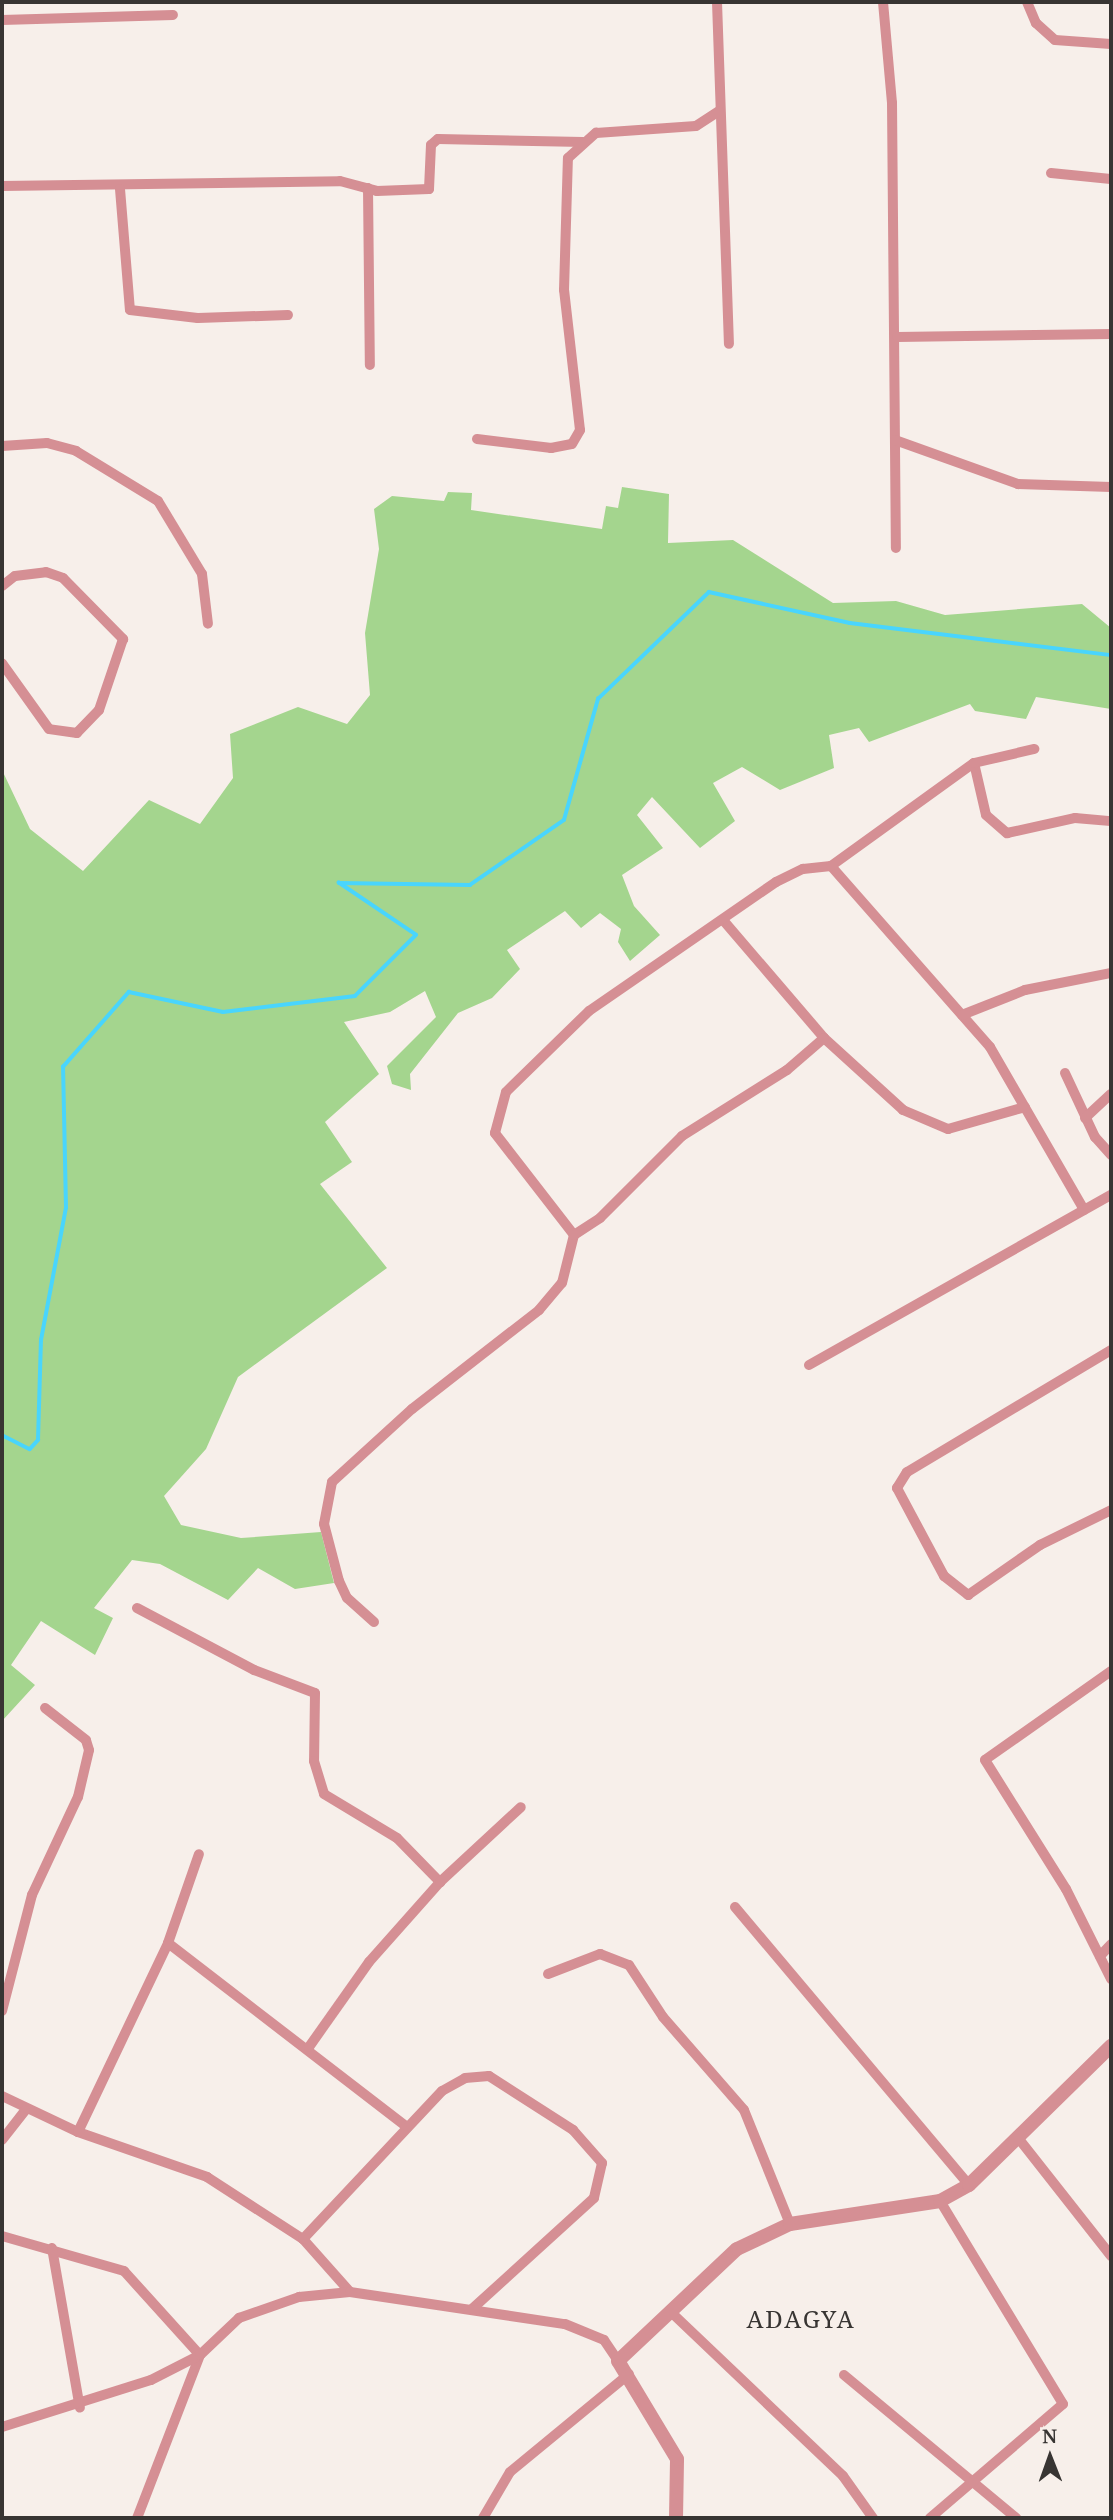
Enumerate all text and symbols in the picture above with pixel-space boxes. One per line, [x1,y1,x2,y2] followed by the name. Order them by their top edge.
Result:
[747,2305,855,2333] district label: ADAGYA
[1015,2422,1085,2492] north arrow
[1042,2423,1057,2449] text: N

